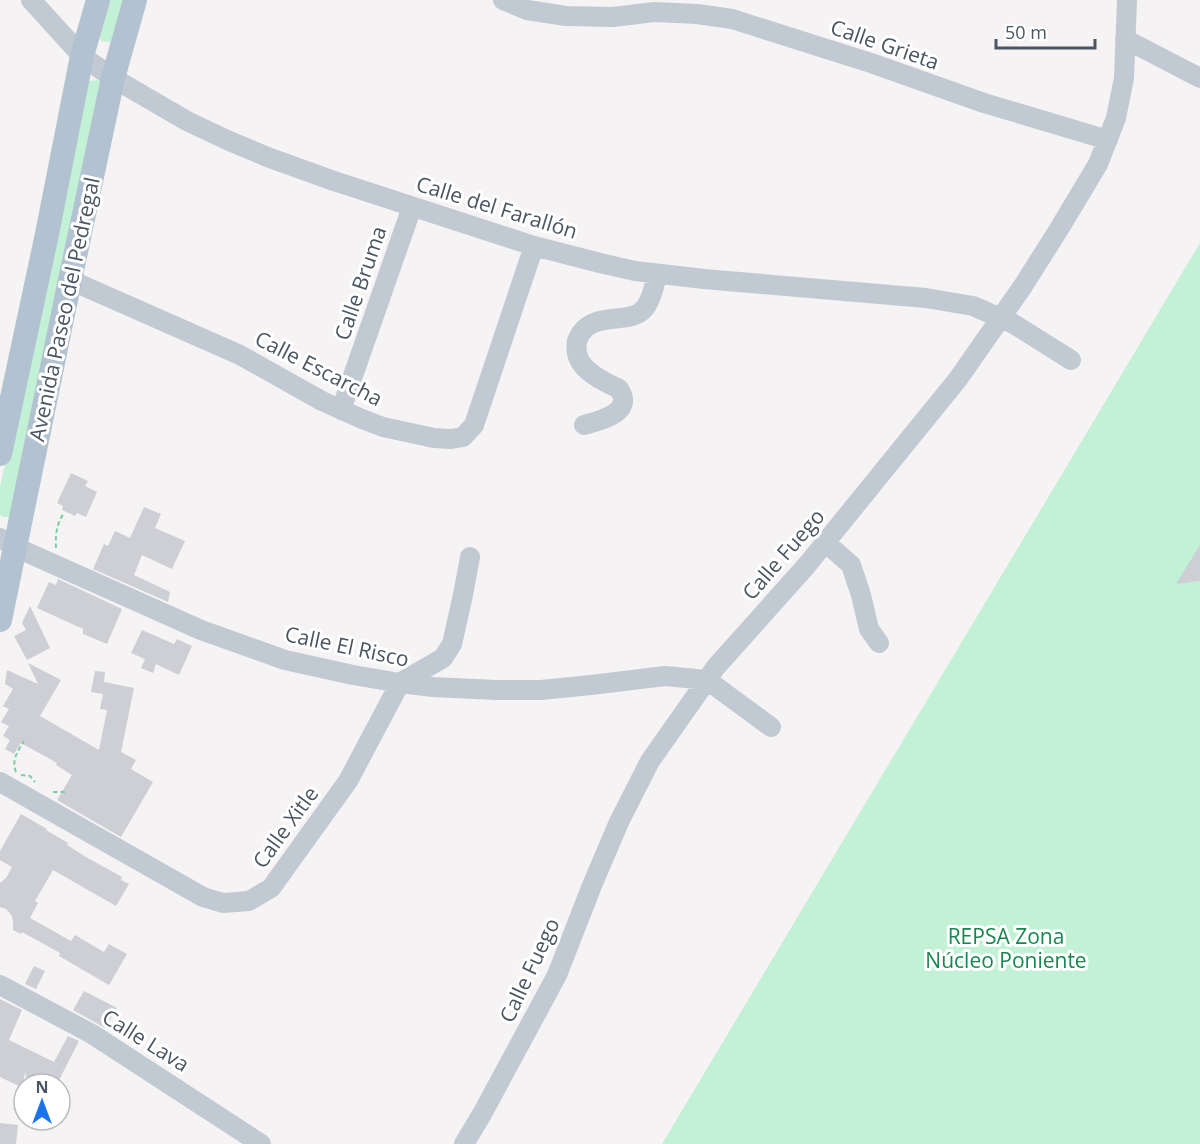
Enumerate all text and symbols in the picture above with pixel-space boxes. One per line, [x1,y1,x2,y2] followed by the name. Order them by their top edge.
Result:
[827,12,943,76] street label: Calle Grieta
[996,12,1095,50] scale bar
[1005,20,1047,44] text: 50 m
[413,169,581,245] street label: Calle del Farallón
[22,174,106,444] street label: Avenida Paseo del Pedregal
[327,222,393,344] street label: Calle Bruma
[251,324,387,412] street label: Calle Escarcha
[736,502,830,606] street label: Calle Fuego
[282,619,412,673] street label: Calle El Risco
[246,780,324,874] street label: Calle Xitle
[493,913,565,1027] street label: Calle Fuego
[925,922,1087,974] park label: REPSA Zona Núcleo Poniente
[97,1002,195,1078] street label: Calle Lava
[12,1072,72,1132] north arrow
[35,1076,49,1098] text: N

